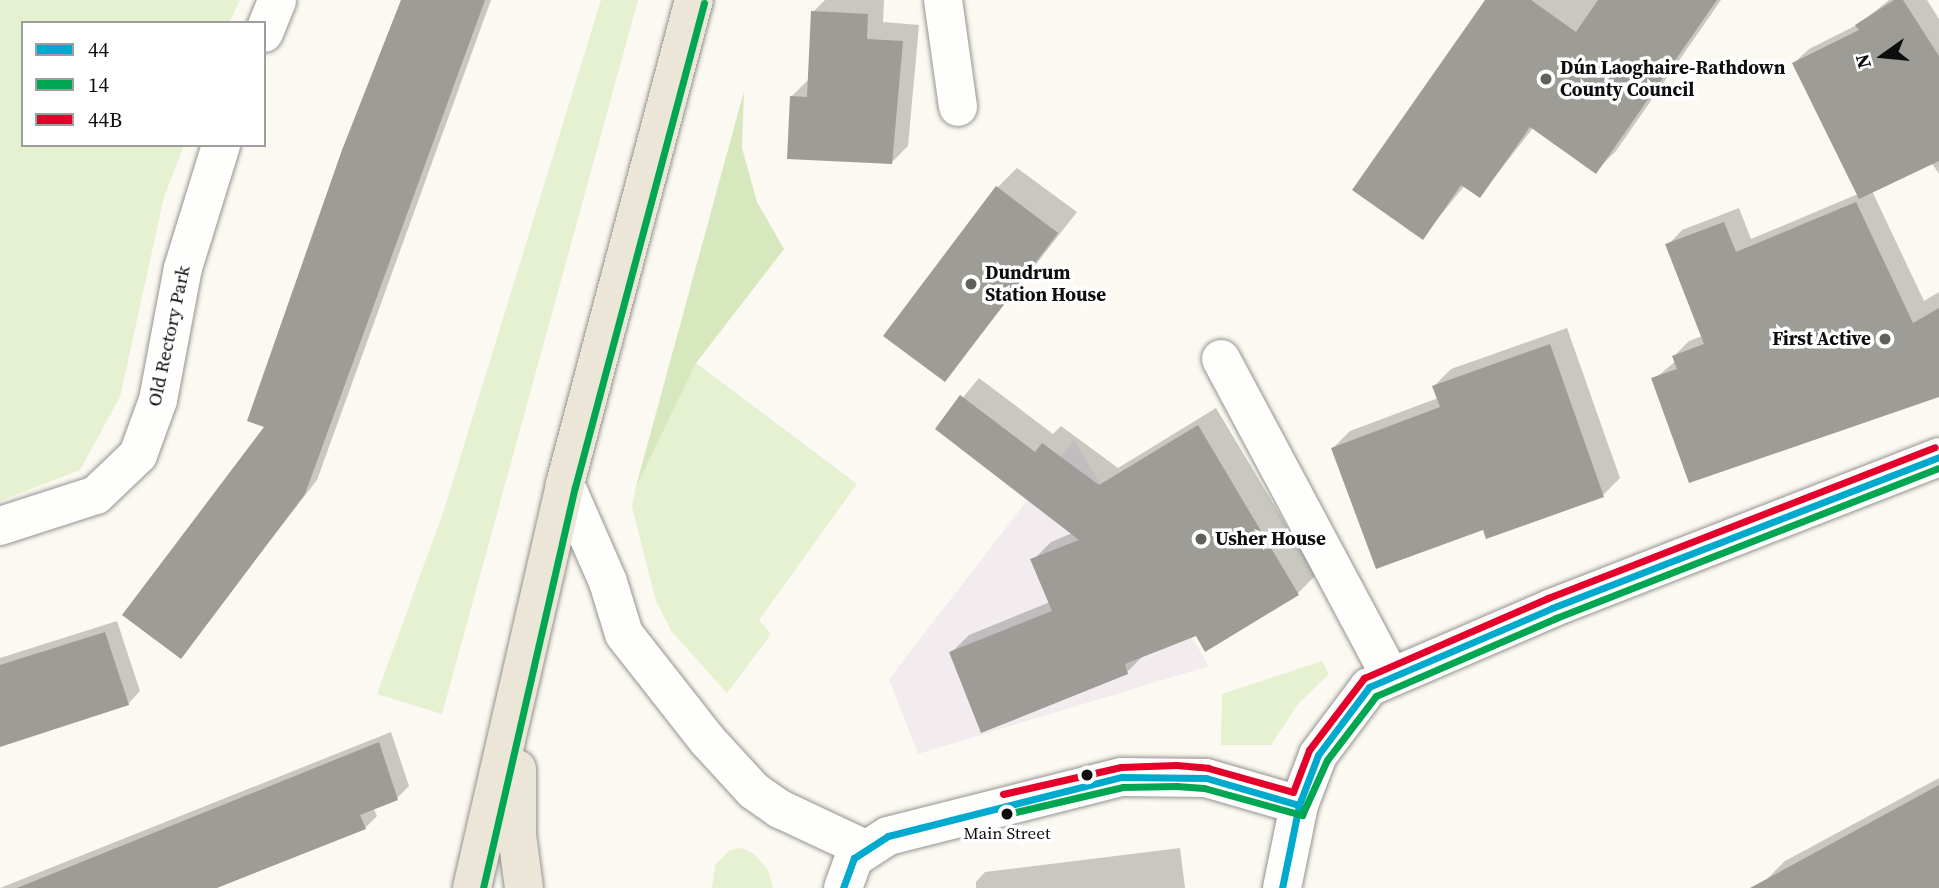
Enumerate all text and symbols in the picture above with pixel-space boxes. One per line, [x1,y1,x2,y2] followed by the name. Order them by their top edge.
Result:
[21,21,266,147] legend
[1848,21,1918,91] north arrow
[88,35,109,64] text: 44
[1848,51,1877,71] text: N
[1560,57,1786,101] place label: Dún Laoghaire-Rathdown County Council
[88,70,109,99] text: 14
[1538,71,1554,87] marker: Dún Laoghaire-Rathdown County Council
[88,105,122,134] text: 44B
[985,262,1106,306] place label: Dundrum Station House
[143,263,195,409] street label: Old Rectory Park
[963,276,979,292] marker: Dundrum Station House
[1772,328,1871,350] place label: First Active
[1877,331,1893,347] marker: First Active
[1215,528,1326,550] place label: Usher House
[1193,531,1209,547] marker: Usher House
[1080,768,1094,782] unlabelled marker
[1000,807,1014,821] marker: Main Street
[964,824,1050,844] place label: Main Street

